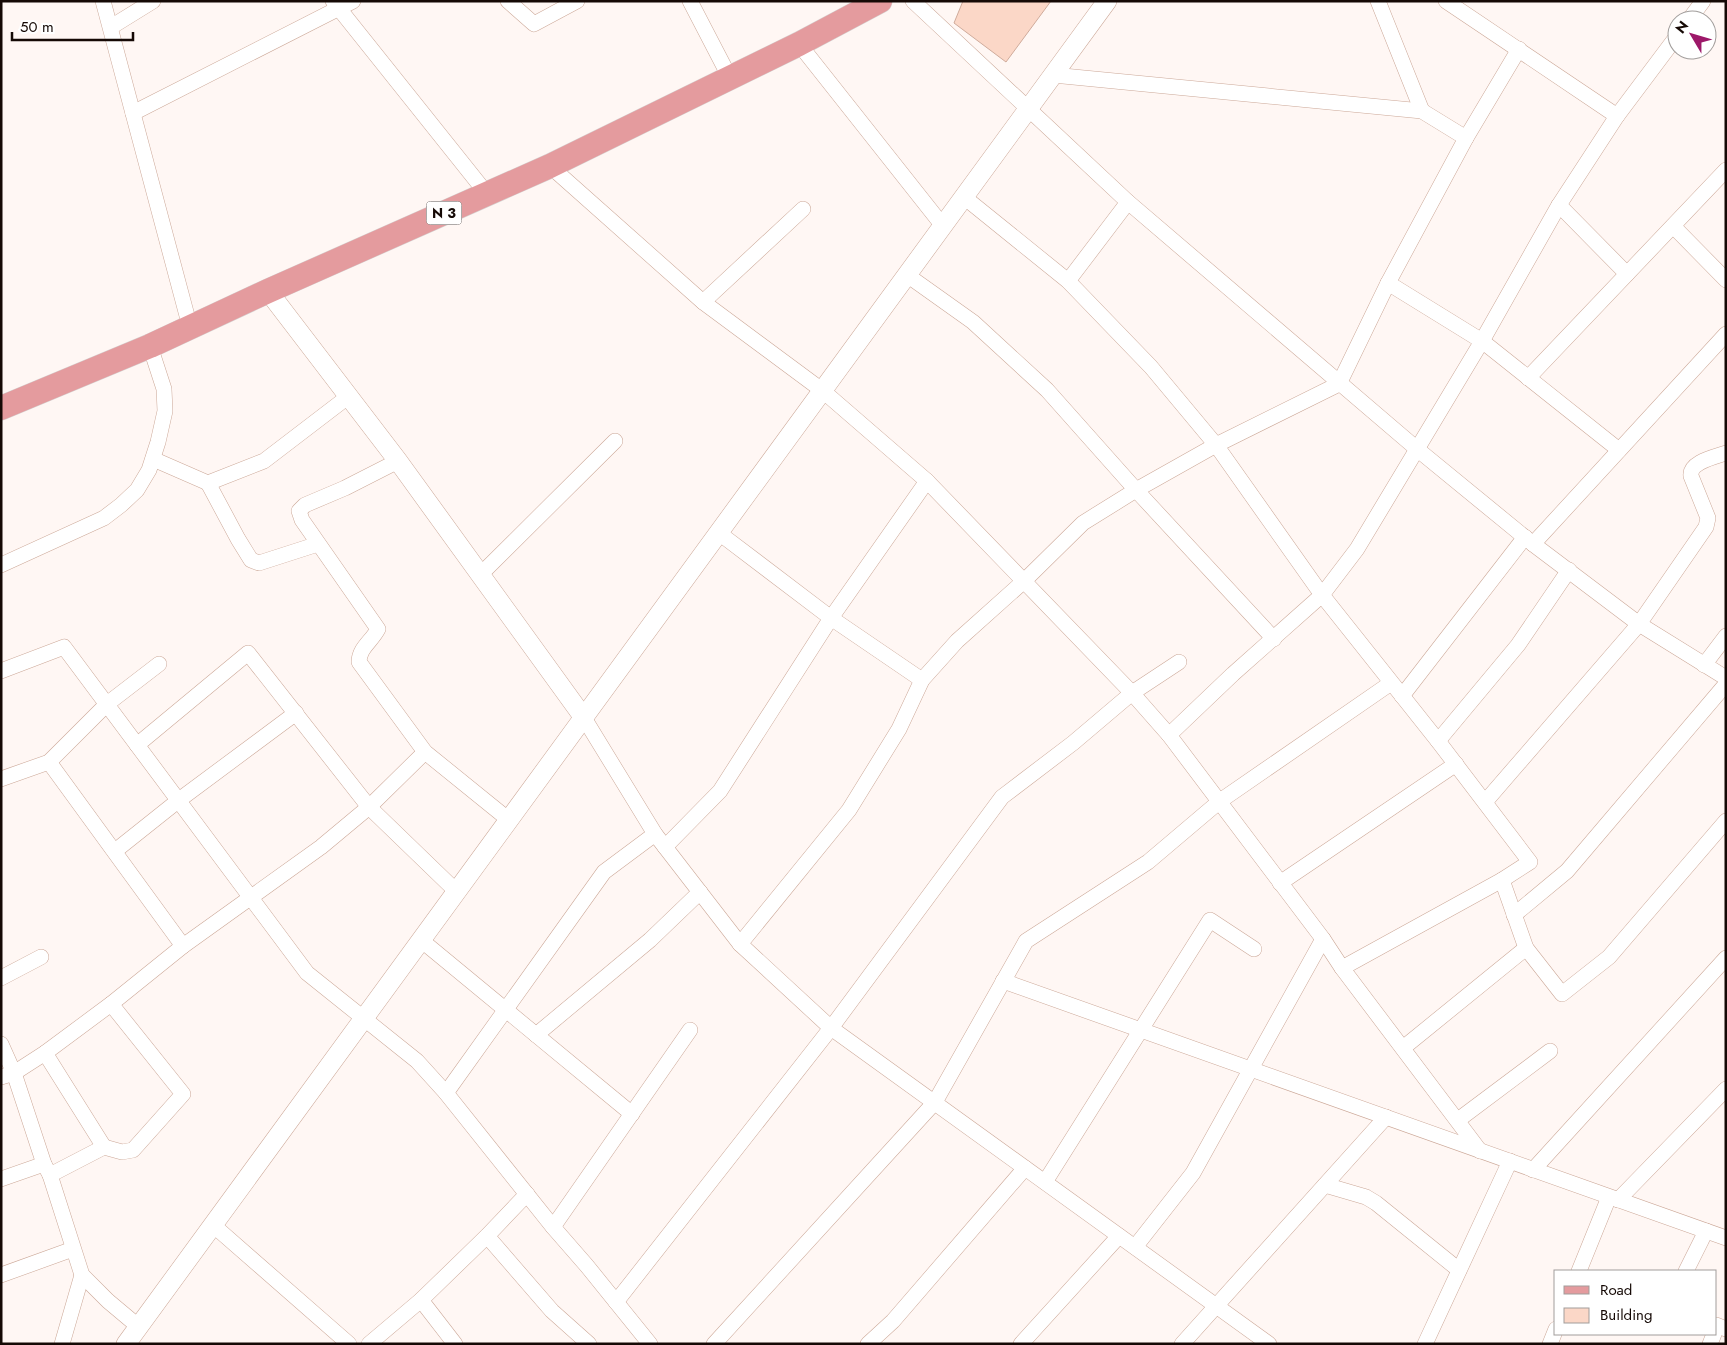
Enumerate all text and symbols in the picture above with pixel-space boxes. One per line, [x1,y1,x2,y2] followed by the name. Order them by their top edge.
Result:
[12,10,134,42] scale bar
[1667,10,1717,60] north arrow
[20,16,54,38] text: 50 m
[1670,16,1693,38] text: N
[426,202,462,224] road number: N 3
[1554,1270,1717,1335] legend
[1600,1279,1632,1301] text: Road
[1600,1304,1652,1326] text: Building

